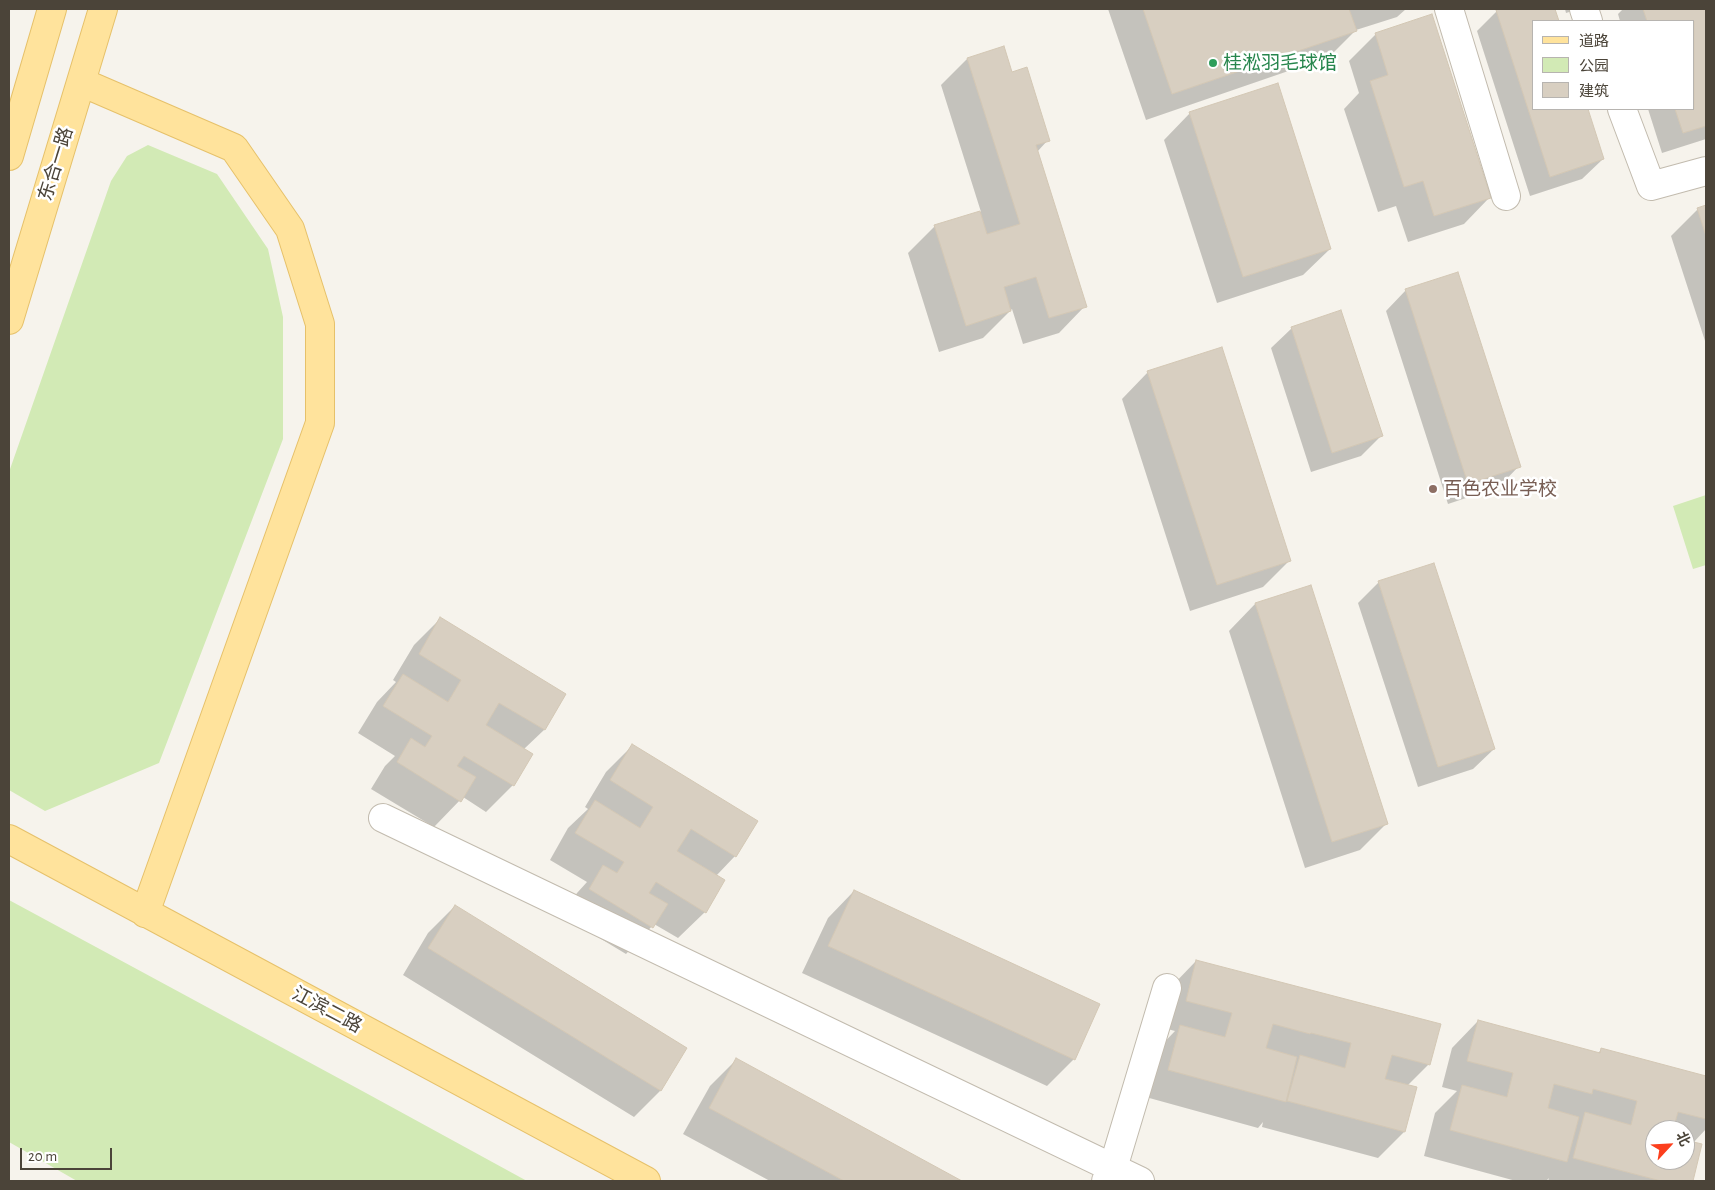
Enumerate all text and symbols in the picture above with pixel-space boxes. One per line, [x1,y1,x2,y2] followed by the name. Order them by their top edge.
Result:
[1532,20,1695,110] legend
[1579,34,1609,49] text: 道路
[1223,52,1337,74] place label: 桂淞羽毛球馆
[1207,57,1219,69] marker: 桂淞羽毛球馆
[1579,59,1609,74] text: 公园
[1579,84,1609,99] text: 建筑
[34,124,78,204] street label: 东合一路
[1443,478,1557,500] place label: 百色农业学校
[1427,483,1439,495] marker: 百色农业学校
[288,982,366,1038] street label: 江滨二路
[1645,1120,1695,1170] north arrow
[1673,1130,1692,1148] text: 北
[22,1138,115,1170] scale bar
[28,1149,57,1164] text: 20 m

